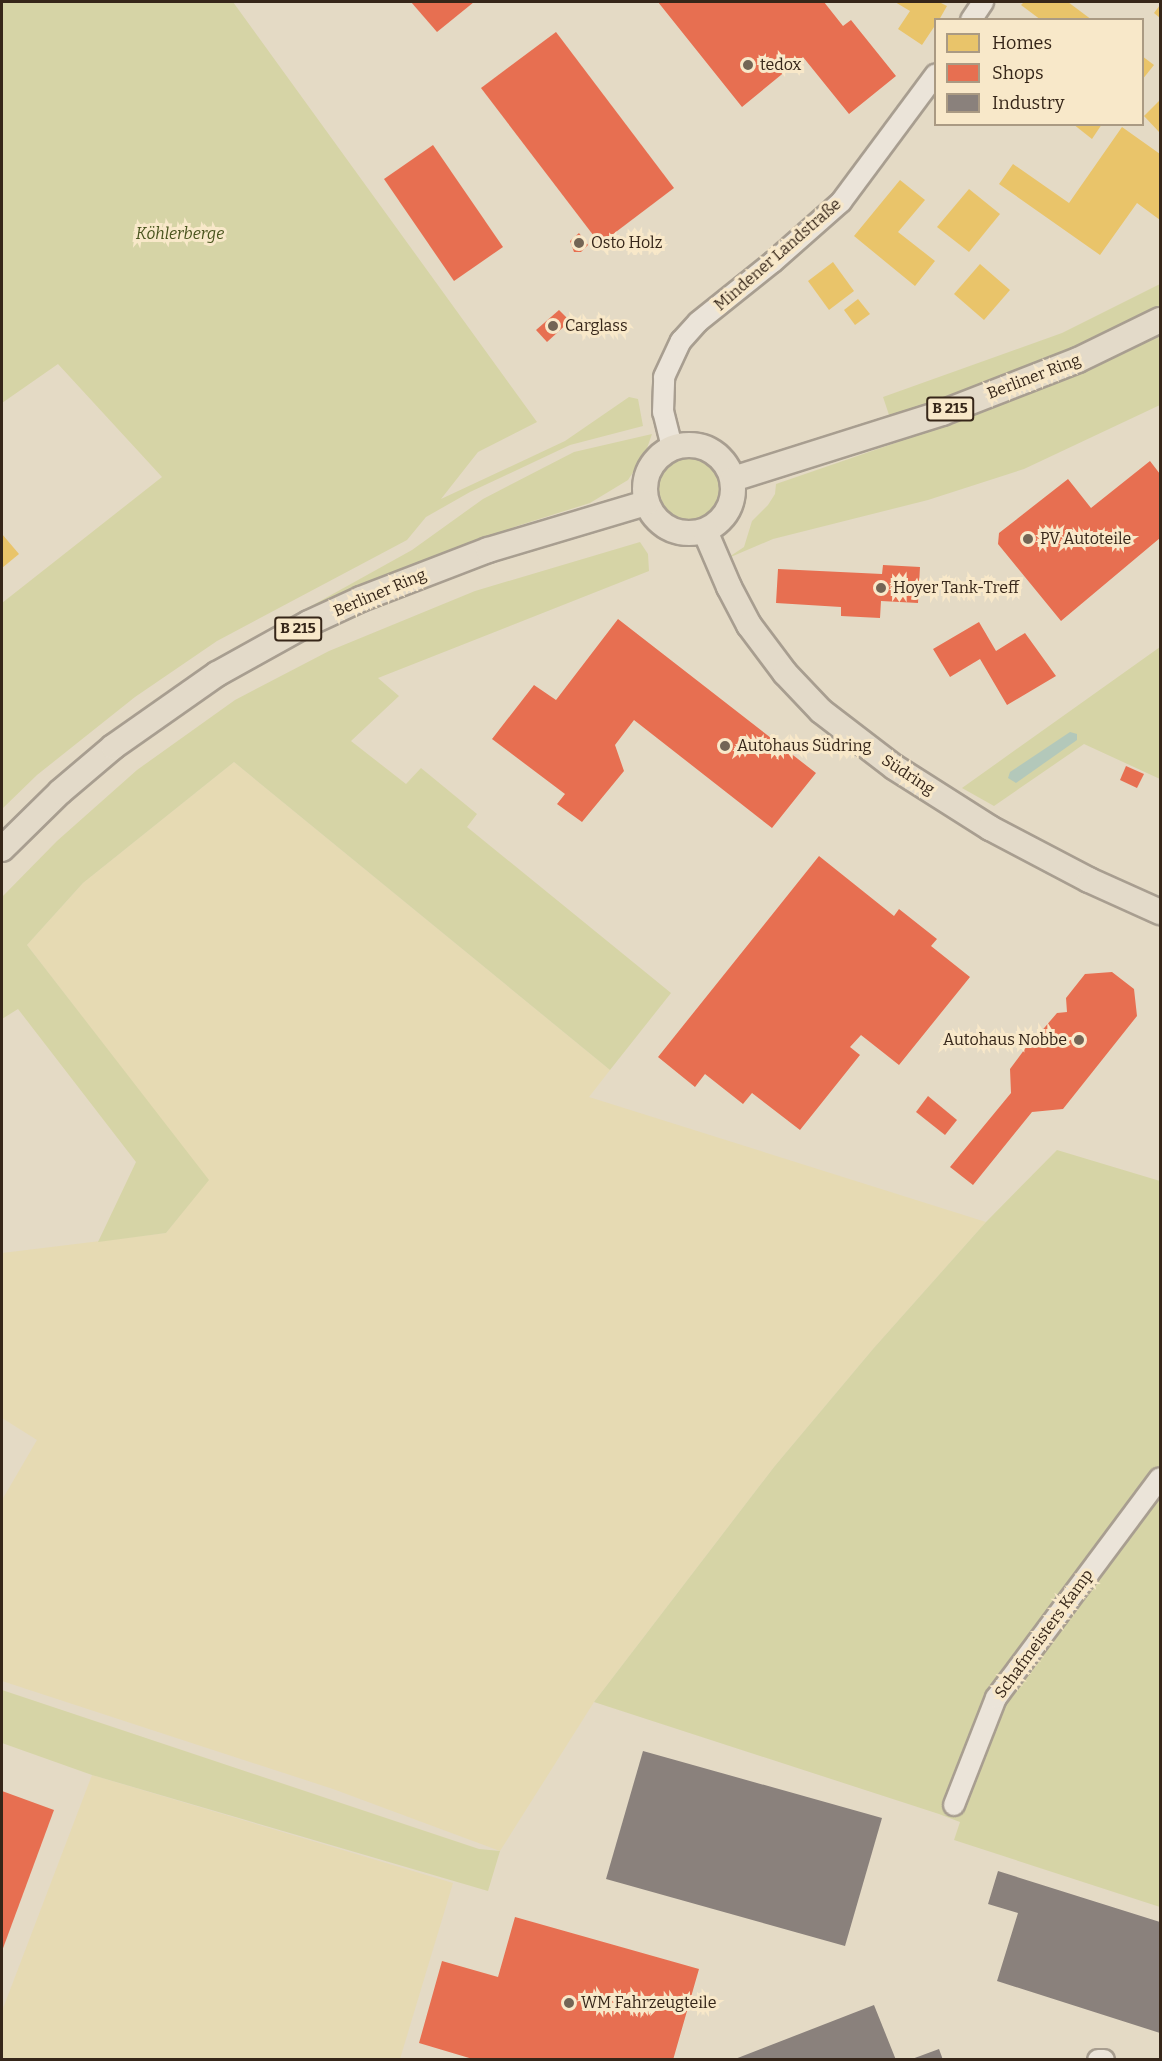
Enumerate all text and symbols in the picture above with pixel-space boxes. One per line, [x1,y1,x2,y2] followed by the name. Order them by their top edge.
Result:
[934,18,1144,126] legend
[992,32,1052,54] text: Homes
[760,55,801,75] place label: tedox
[741,58,755,72] marker: tedox
[992,62,1044,84] text: Shops
[992,92,1064,114] text: Industry
[711,195,845,315] street label: Mindener Landstraße
[136,224,224,244] park label: Köhlerberge
[591,233,662,253] place label: Osto Holz
[572,236,586,250] marker: Osto Holz
[565,316,628,336] place label: Carglass
[546,319,560,333] marker: Carglass
[985,350,1083,404] street label: Berliner Ring
[926,397,974,421] road number: B 215
[1040,529,1131,549] place label: PV Autoteile
[1021,532,1035,546] marker: PV Autoteile
[331,565,429,621] street label: Berliner Ring
[893,578,1019,598] place label: Hoyer Tank-Treff
[874,581,888,595] marker: Hoyer Tank-Treff
[274,617,322,641] road number: B 215
[737,736,871,756] place label: Autohaus Südring
[718,739,732,753] marker: Autohaus Südring
[878,751,938,799] street label: Südring
[943,1030,1067,1050] place label: Autohaus Nobbe
[1072,1033,1086,1047] marker: Autohaus Nobbe
[991,1566,1097,1702] street label: Schafmeisters Kamp
[581,1993,716,2013] place label: WM Fahrzeugteile
[562,1996,576,2010] marker: WM Fahrzeugteile

